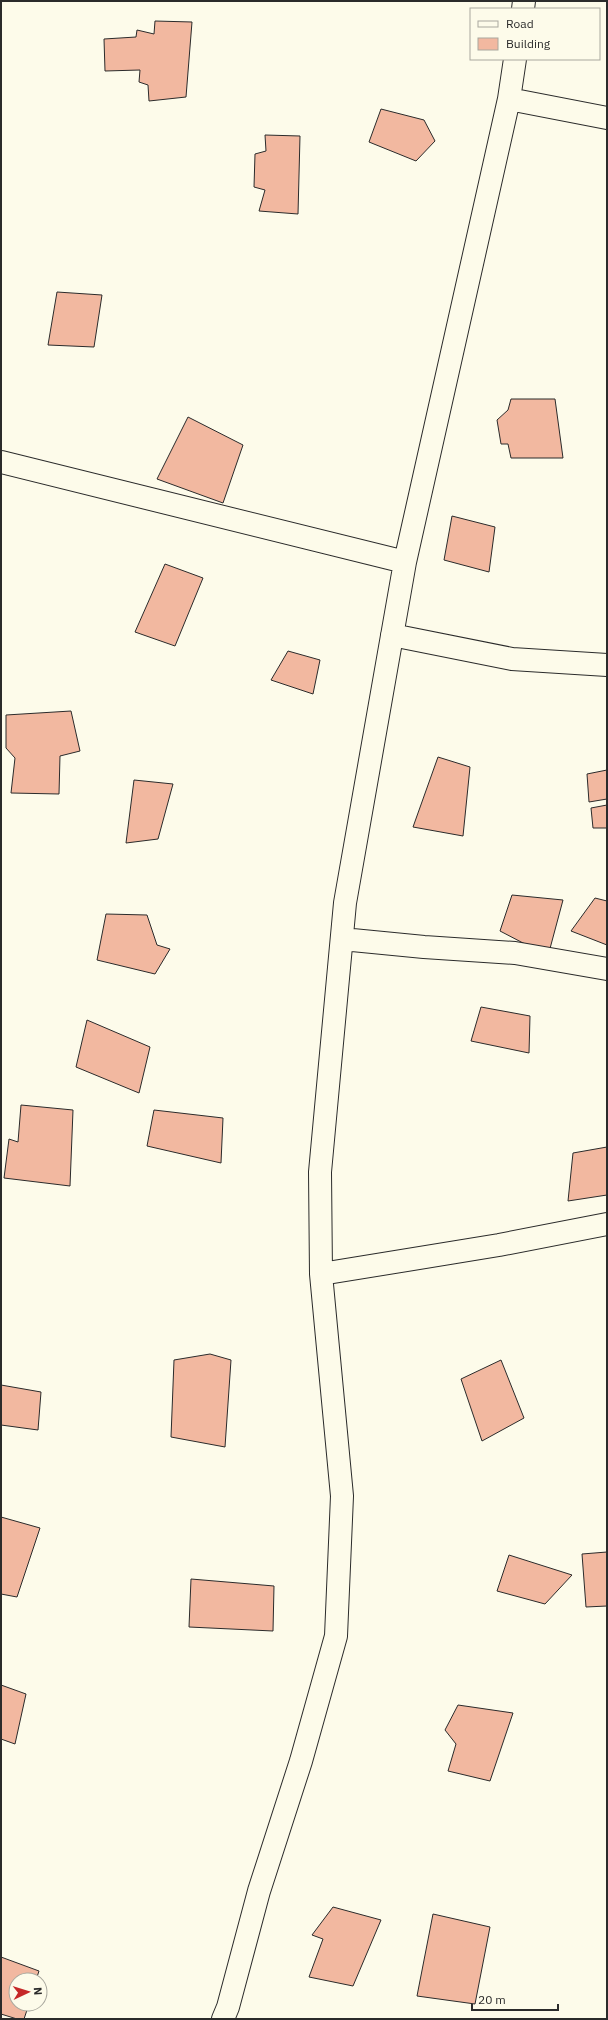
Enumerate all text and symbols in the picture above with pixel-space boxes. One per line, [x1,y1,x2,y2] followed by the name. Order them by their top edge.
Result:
[470,8,600,60] legend
[506,16,534,31] text: Road
[506,36,551,51] text: Building
[8,1972,48,2012] north arrow
[472,1986,558,2012] scale bar
[31,1987,45,1996] text: N
[478,1992,506,2007] text: 20 m

